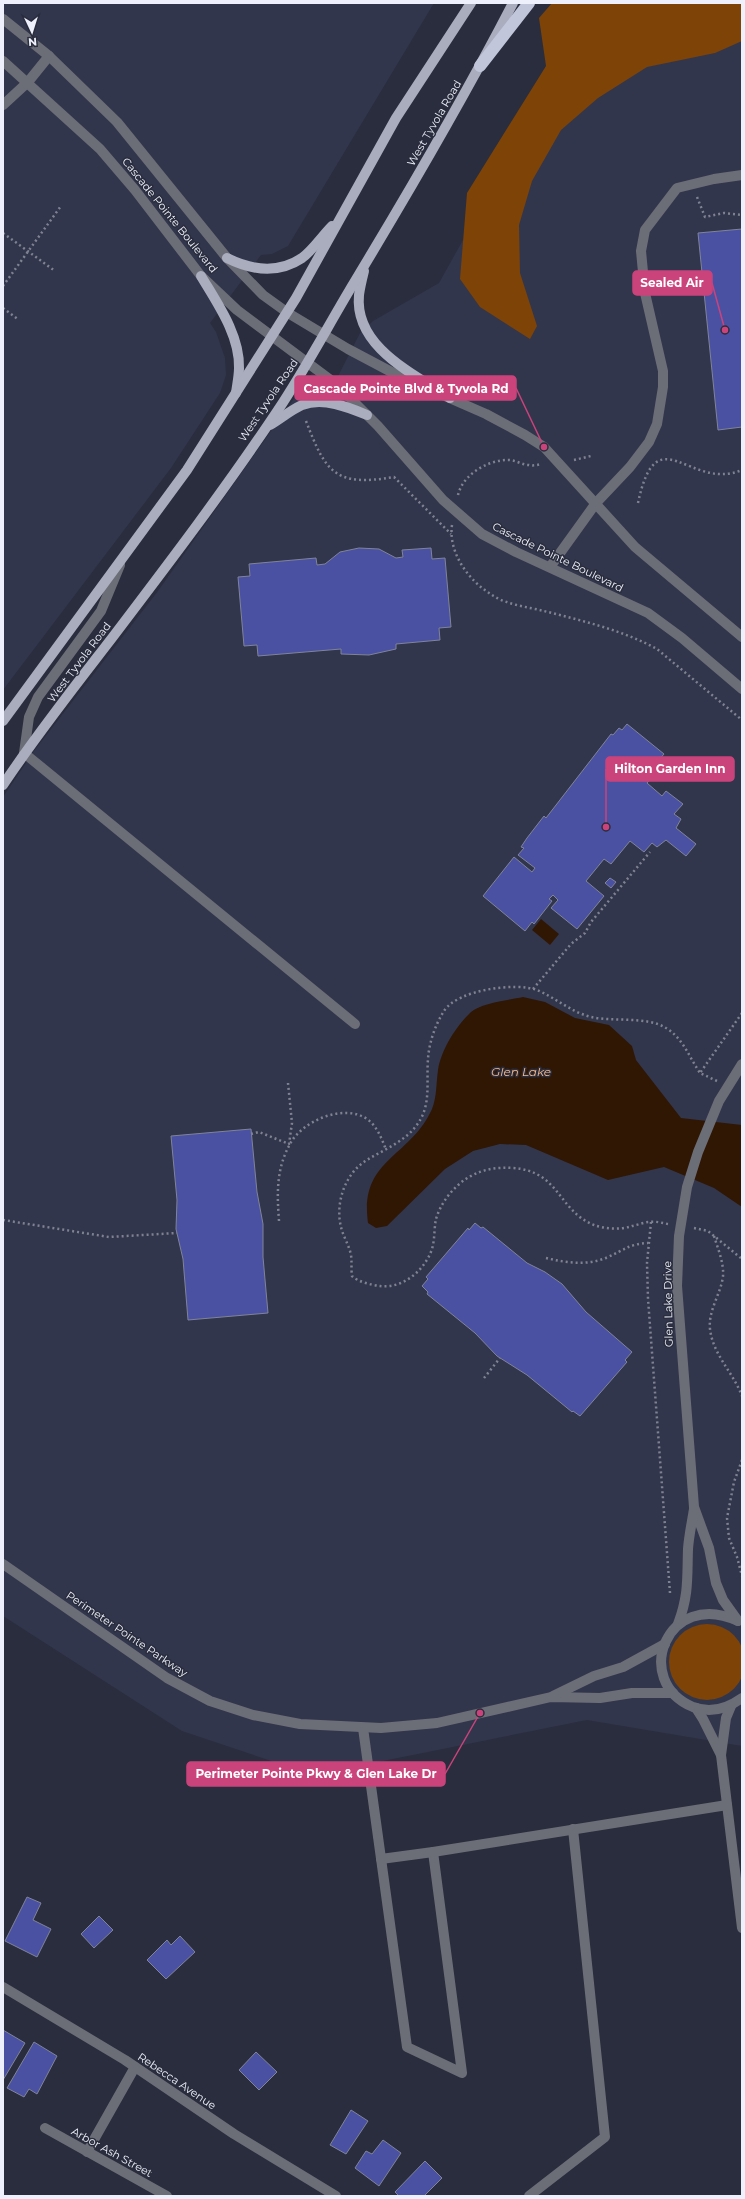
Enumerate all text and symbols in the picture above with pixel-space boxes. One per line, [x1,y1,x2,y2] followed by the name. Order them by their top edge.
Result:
[12,12,52,52] north arrow
[28,35,38,49] text: N
[404,78,464,168] street label: West Tyvola Road
[119,155,221,275] street label: Cascade Pointe Boulevard
[633,271,712,295] callout: Sealed Air
[640,275,704,290] text: Sealed Air
[235,356,301,444] street label: West Tyvola Road
[295,376,516,400] callout: Cascade Pointe Blvd & Tyvola Rd
[303,381,509,396] text: Cascade Pointe Blvd & Tyvola Rd
[490,519,626,595] street label: Cascade Pointe Boulevard
[44,619,114,705] street label: West Tyvola Road
[606,757,734,781] callout: Hilton Garden Inn
[614,761,726,776] text: Hilton Garden Inn
[491,1064,551,1079] water label: Glen Lake
[660,1260,676,1347] street label: Glen Lake Drive
[64,1588,190,1680] street label: Perimeter Pointe Parkway
[187,1762,445,1786] callout: Perimeter Pointe Pkwy & Glen Lake Dr
[195,1766,437,1781] text: Perimeter Pointe Pkwy & Glen Lake Dr
[135,2050,219,2113] street label: Rebecca Avenue
[69,2124,155,2180] street label: Arbor Ash Street

